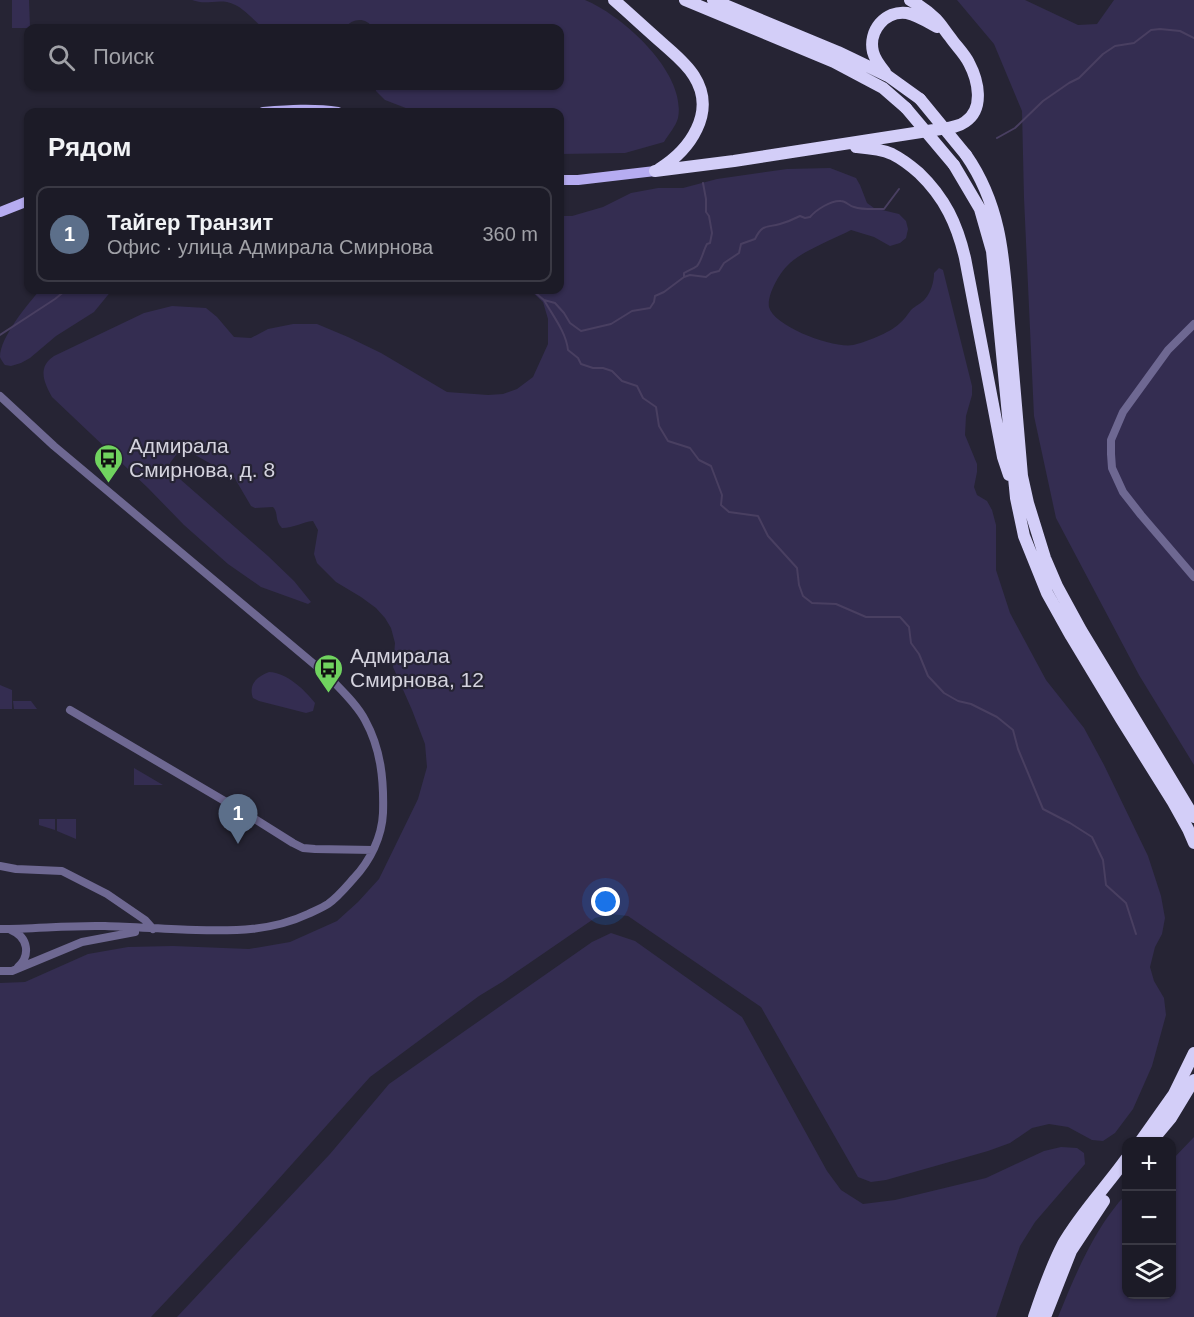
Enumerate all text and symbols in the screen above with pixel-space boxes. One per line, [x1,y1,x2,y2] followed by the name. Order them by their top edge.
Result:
[24,24,564,90] search box
[45,41,78,74] icon: search
[93,44,154,69] text: Поиск
[48,132,131,162] text: Рядом
[107,210,273,235] text: Тайгер Транзит
[64,223,75,245] text: 1
[482,223,538,245] text: 360 m
[107,236,433,258] text: Офис · улица Адмирала Смирнова
[129,434,275,481] place label: Адмирала Смирнова, д. 8
[92,442,124,484] bus stop icon: Адмирала Смирнова, д. 8
[350,644,484,691] place label: Адмирала Смирнова, 12
[313,652,345,694] bus stop icon: Адмирала Смирнова, 12
[218,794,258,844] pin: 1
[591,887,620,916] your location
[1122,1137,1176,1299] map controls
[1122,1137,1176,1191] button: +
[1122,1191,1176,1245] button: −
[1122,1245,1176,1299] button: layers

